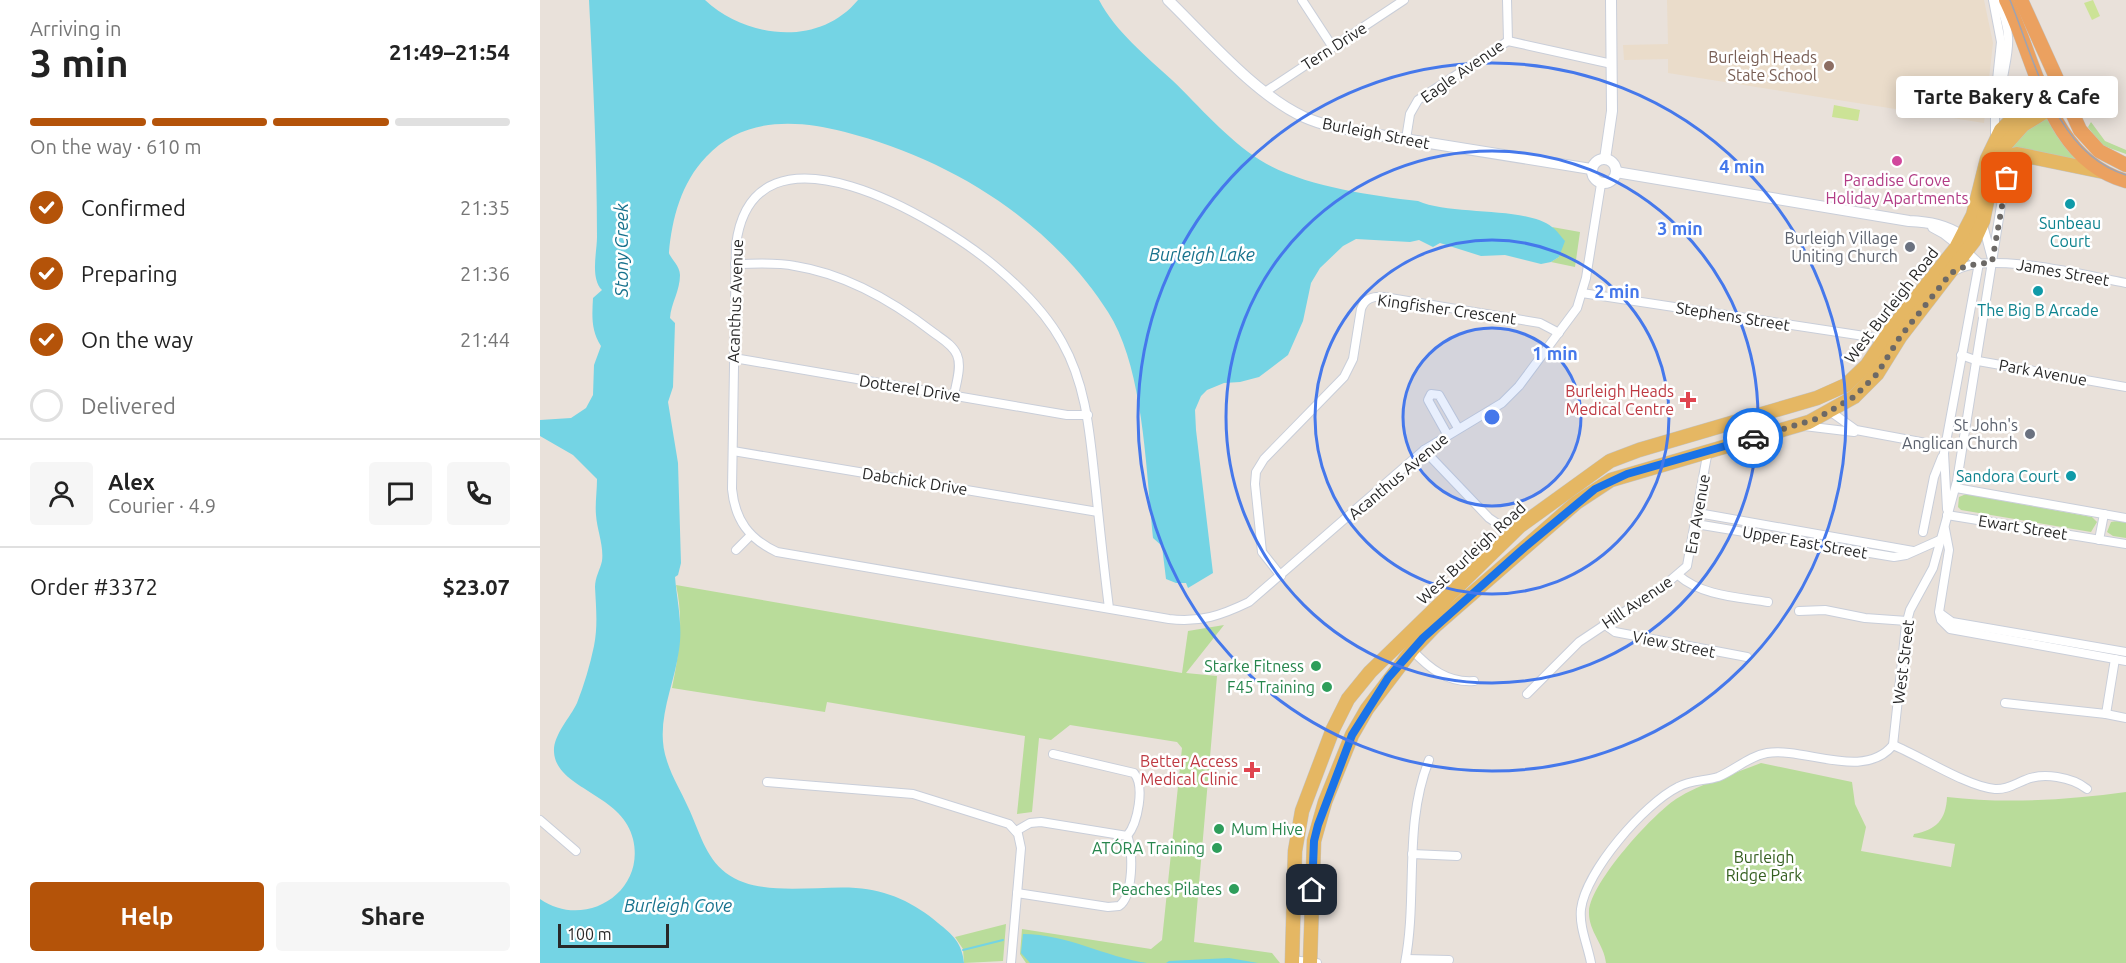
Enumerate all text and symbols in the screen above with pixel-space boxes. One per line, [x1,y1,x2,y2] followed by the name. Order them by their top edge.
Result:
[30,17,121,40] text: Arriving in
[1298,18,1370,74] street label: Tern Drive
[1417,36,1507,106] street label: Eagle Avenue
[389,39,510,64] text: 21:49–21:54
[30,41,129,84] text: 3 min
[1708,48,1817,84] place label: Burleigh Heads State School
[1822,59,1836,73] marker: Burleigh Heads State School
[1896,76,2118,118] callout: Tarte Bakery & Cafe
[1914,85,2100,108] text: Tarte Bakery & Cafe
[1321,114,1432,152] street label: Burleigh Street
[30,135,202,158] text: On the way · 610 m
[1981,152,2032,203] pin
[1890,154,1904,168] marker: Paradise Grove Holiday Apartments
[1719,156,1765,176] text: 4 min
[1990,161,2023,194] icon: bag
[1826,171,1968,207] place label: Paradise Grove Holiday Apartments
[30,191,63,224] icon: check
[81,195,186,220] text: Confirmed
[460,196,510,219] text: 21:35
[2063,197,2077,211] marker: Sunbeau Court
[611,202,631,298] water label: Stony Creek
[2039,214,2101,250] place label: Sunbeau Court
[1657,218,1703,238] text: 3 min
[1784,229,1898,265] place label: Burleigh Village Uniting Church
[724,239,746,363] street label: Acanthus Avenue
[1903,240,1917,254] marker: Burleigh Village Uniting Church
[1149,244,1255,264] water label: Burleigh Lake
[1840,244,1942,366] street label: West Burleigh Road
[2015,255,2112,289] street label: James Street
[30,257,63,290] icon: check
[81,261,178,286] text: Preparing
[460,262,510,285] text: 21:36
[1594,281,1640,301] text: 2 min
[2031,284,2045,298] marker: The Big B Arcade
[1376,290,1518,328] street label: Kingfisher Crescent
[1675,298,1792,334] street label: Stephens Street
[1977,301,2099,319] place label: The Big B Arcade
[30,323,63,356] icon: check
[81,327,193,352] text: On the way
[460,328,510,351] text: 21:44
[1532,343,1578,363] text: 1 min
[1997,355,2089,389] street label: Park Avenue
[858,371,962,405] street label: Dotterel Drive
[1565,382,1674,418] place label: Burleigh Heads Medical Centre
[1679,391,1697,409] marker: Burleigh Heads Medical Centre
[81,393,176,418] text: Delivered
[1482,407,1502,427] centre of rings
[1723,408,1783,468] courier
[1902,416,2018,452] place label: St John's Anglican Church
[1737,422,1770,455] icon: car
[2023,427,2037,441] marker: St John's Anglican Church
[1345,429,1451,523] street label: Acanthus Avenue
[30,462,93,525] button: person
[369,462,432,525] button: chat
[447,462,510,525] button: phone
[861,464,969,498] street label: Dabchick Drive
[1956,467,2060,485] place label: Sandora Court
[108,469,155,494] text: Alex
[2064,469,2078,483] marker: Sandora Court
[1681,473,1713,555] street label: Era Avenue
[108,494,216,517] text: Courier · 4.9
[1413,498,1529,608] street label: West Burleigh Road
[1977,511,2070,543] street label: Ewart Street
[1741,522,1870,562] street label: Upper East Street
[1598,572,1676,632] street label: Hill Avenue
[30,574,158,599] text: Order #3372
[443,574,510,599] text: $23.07
[1889,618,1917,705] street label: West Street
[1631,627,1718,661] street label: View Street
[1204,657,1304,675] place label: Starke Fitness
[1309,659,1323,673] marker: Starke Fitness
[1227,678,1315,696] place label: F45 Training
[1320,680,1334,694] marker: F45 Training
[1140,752,1239,788] place label: Better Access Medical Clinic
[1243,761,1261,779] marker: Better Access Medical Clinic
[1231,820,1303,838] place label: Mum Hive
[1212,822,1226,836] marker: Mum Hive
[1092,838,1205,857] place label: ATÓRA Training
[1210,841,1224,855] marker: ATÓRA Training
[1726,848,1802,884] park label: Burleigh Ridge Park
[1286,864,1337,915] pin
[1295,873,1328,906] icon: home
[1112,880,1222,898] place label: Peaches Pilates
[30,882,264,951] button: Help
[276,882,510,951] button: Share
[1227,882,1241,896] marker: Peaches Pilates
[624,895,732,915] water label: Burleigh Cove
[558,921,669,948] scale bar
[567,925,612,943] text: 100 m

